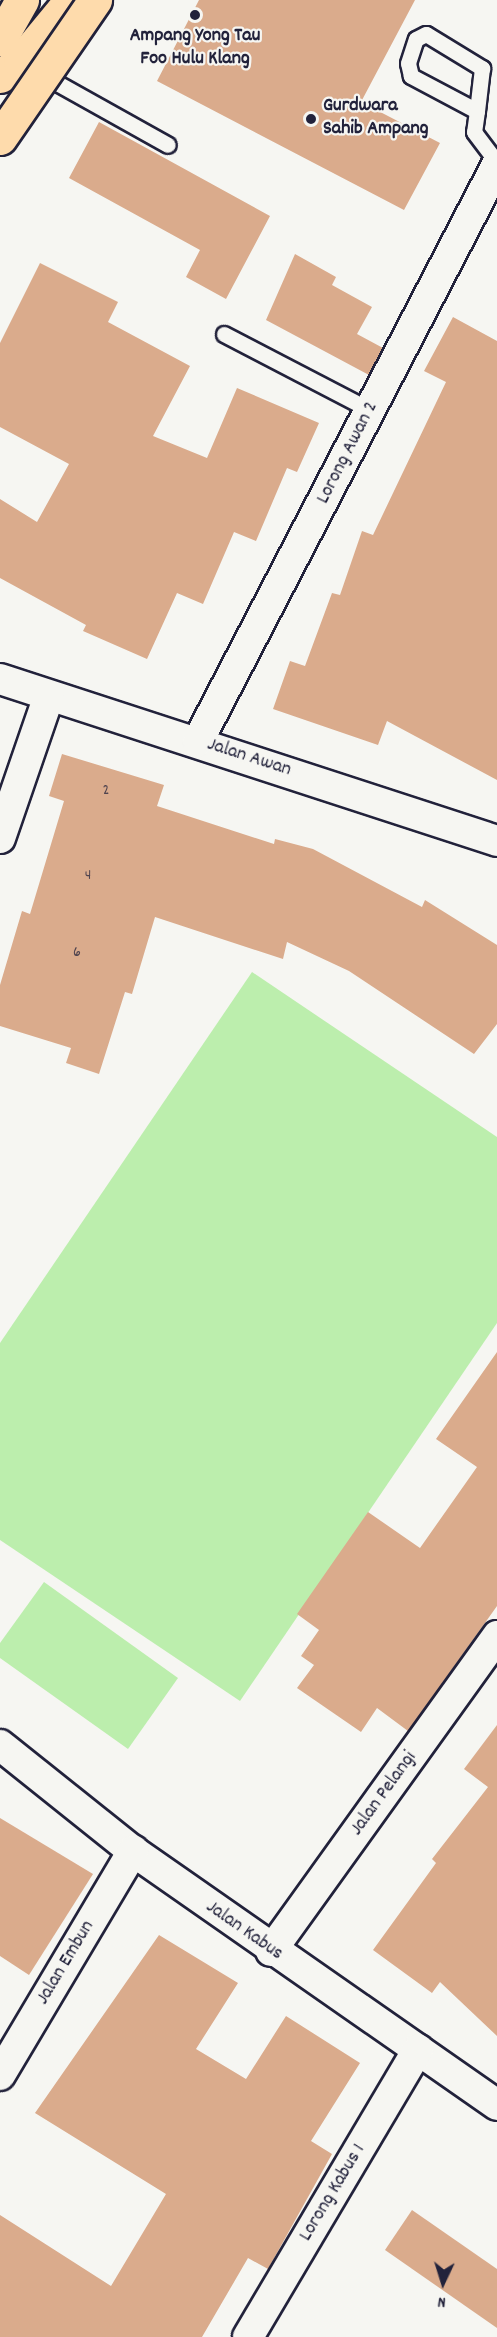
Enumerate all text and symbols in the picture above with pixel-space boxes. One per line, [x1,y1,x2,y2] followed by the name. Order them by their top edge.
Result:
[188,8,202,22] marker: Ampang Yong Tau Foo Hulu Klang
[130,24,260,71] place label: Ampang Yong Tau Foo Hulu Klang
[323,95,429,142] place label: Gurdwara Sahib Ampang
[304,112,318,126] marker: Gurdwara Sahib Ampang
[312,398,384,508] street label: Lorong Awan 2
[204,733,294,783] street label: Jalan Awan
[103,781,109,801] house number: 2
[85,866,91,886] house number: 4
[73,943,81,963] house number: 6
[345,1747,423,1841] street label: Jalan Pelangi
[201,1896,287,1966] street label: Jalan Kabus
[32,1917,100,2009] street label: Jalan Embun
[295,2140,371,2246] street label: Lorong Kabus 1
[413,2253,473,2313] north arrow
[437,2290,446,2313] text: N

